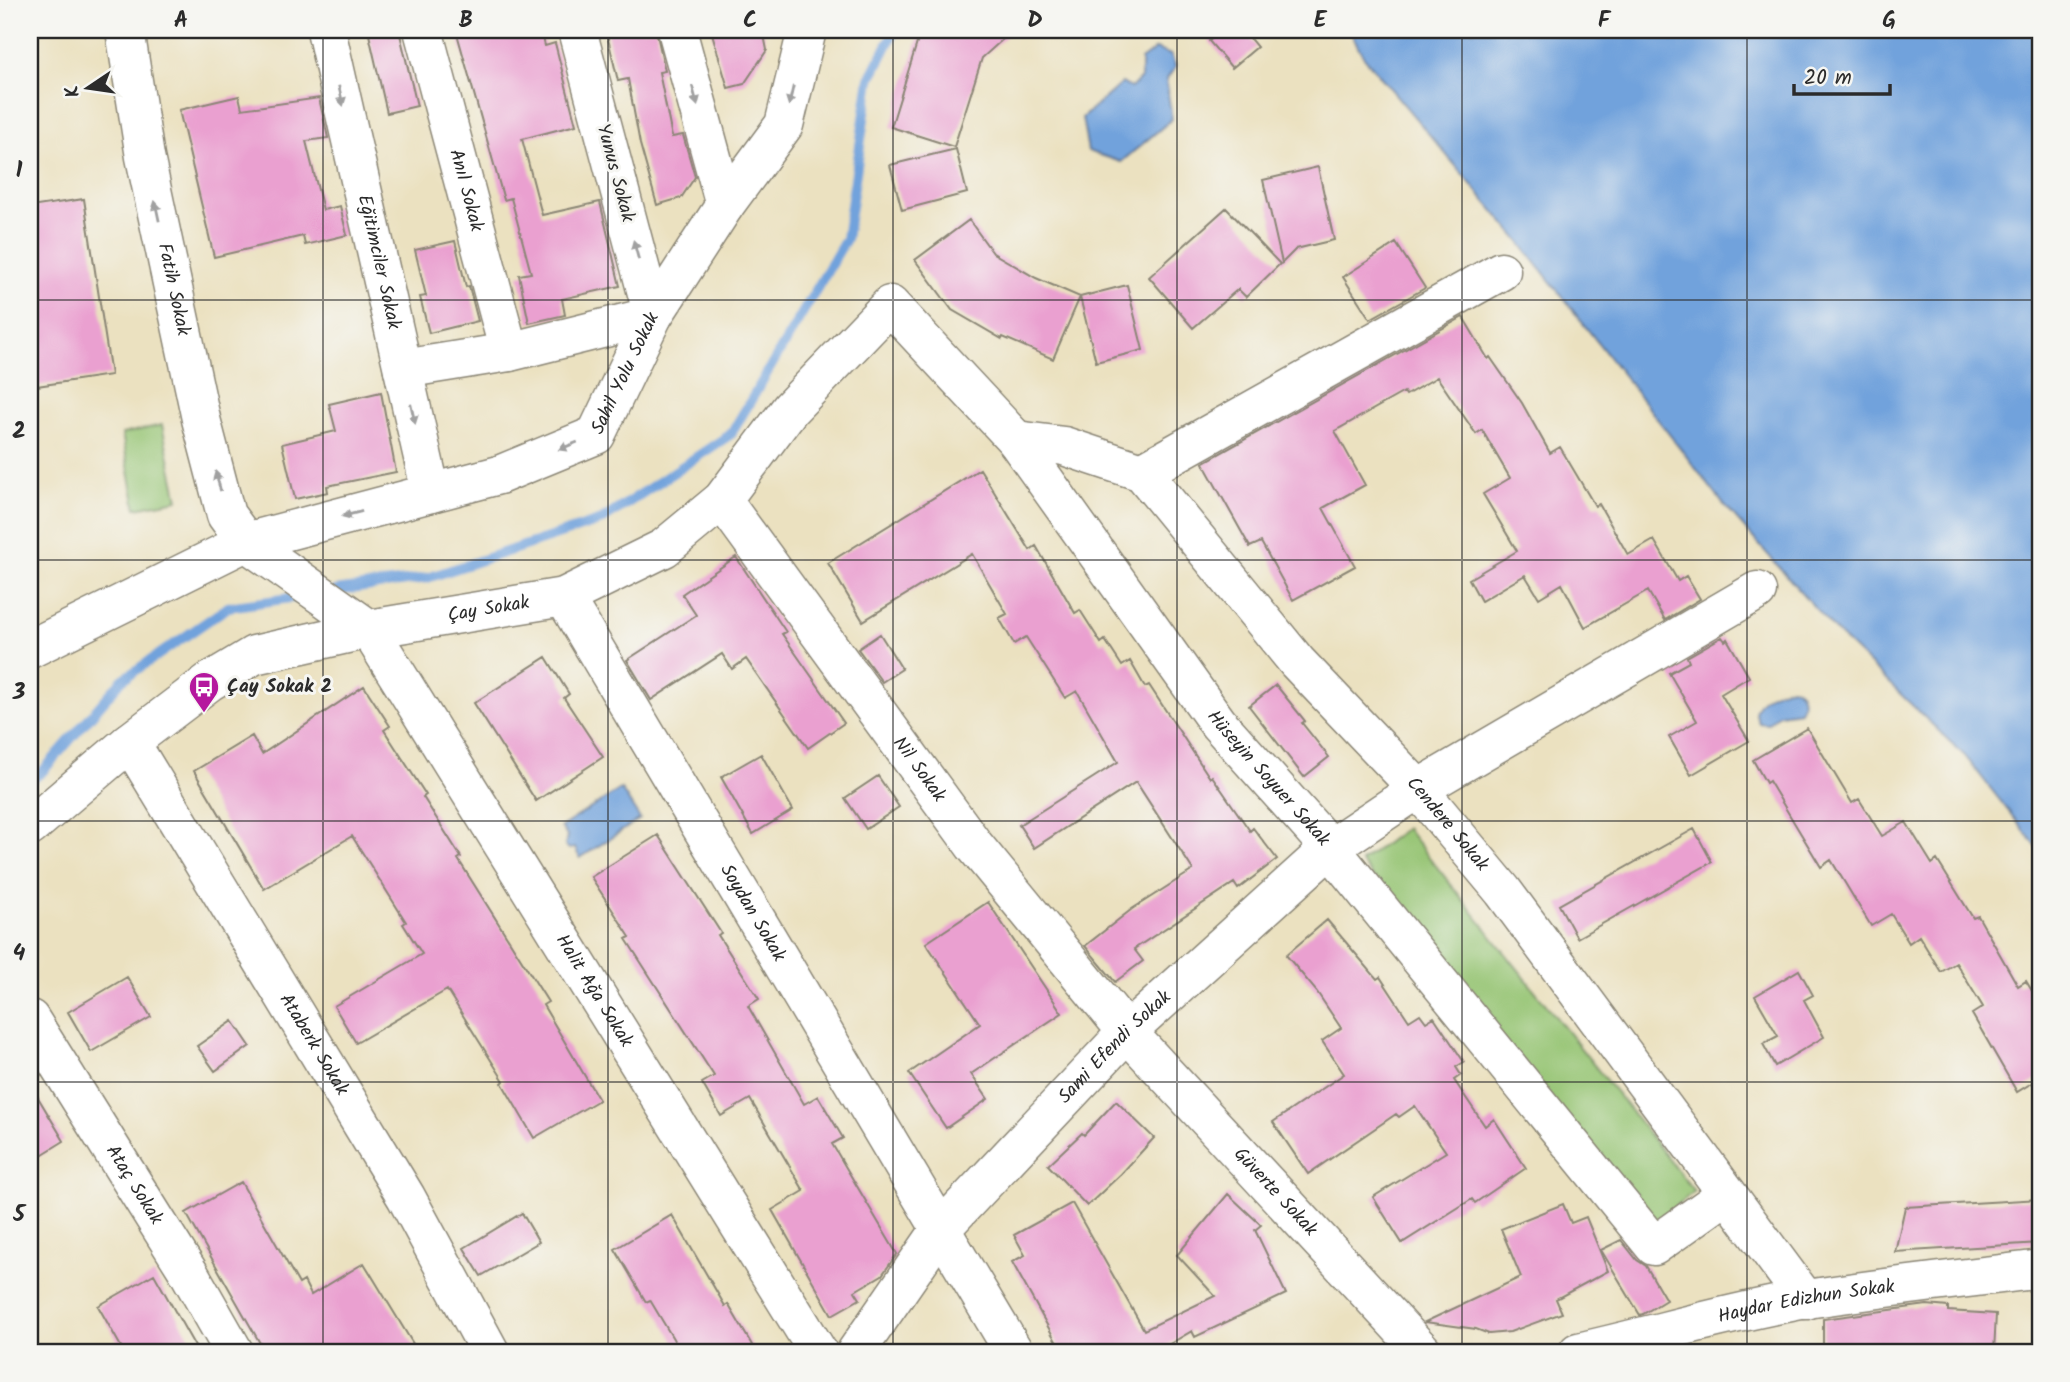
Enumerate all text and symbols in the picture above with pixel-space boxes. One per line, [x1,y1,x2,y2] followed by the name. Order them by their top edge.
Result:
[174,3,188,39] text: A
[459,3,473,39] text: B
[743,3,757,39] text: C
[1027,3,1043,39] text: D
[1314,3,1328,39] text: E
[1598,3,1612,39] text: F
[1882,3,1896,39] text: G
[52,52,122,122] north arrow
[1794,52,1890,96] scale bar
[1804,62,1852,95] text: 20 m
[57,82,89,100] text: K
[335,85,346,107] one-way arrow
[690,85,701,107] one-way arrow
[785,85,796,107] one-way arrow
[588,121,643,225] street label: Yunus Sokak
[440,146,491,235] street label: Anıl Sokak
[16,153,23,189] text: 1
[349,192,408,332] street label: Eğitimciler Sokak
[151,200,162,222] one-way arrow
[630,238,641,260] one-way arrow
[149,240,198,339] street label: Fatih Sokak
[583,307,668,440] street label: Sahil Yolu Sokak
[408,403,419,425] one-way arrow
[12,414,26,450] text: 2
[558,441,579,452] one-way arrow
[212,470,223,492] one-way arrow
[340,509,362,520] one-way arrow
[445,588,532,631] street label: Çay Sokak
[187,670,221,714] bus stop icon: Çay Sokak 2
[227,672,332,702] place label: Çay Sokak 2
[12,675,26,711] text: 3
[1199,704,1337,854] street label: Hüseyin Soyuer Sokak
[885,731,953,809] street label: Nil Sokak
[1399,770,1496,878] street label: Cendere Sokak
[712,859,793,968] street label: Soydan Sokak
[547,929,640,1053] street label: Halit Ağa Sokak
[13,936,26,972] text: 4
[1051,983,1178,1111] street label: Sami Efendi Sokak
[271,988,356,1102] street label: Ataberk Sokak
[98,1139,170,1231] street label: Ataç Sokak
[1226,1141,1324,1244] street label: Güverte Sokak
[12,1197,27,1233] text: 5
[1715,1272,1897,1332] street label: Haydar Edizhun Sokak

